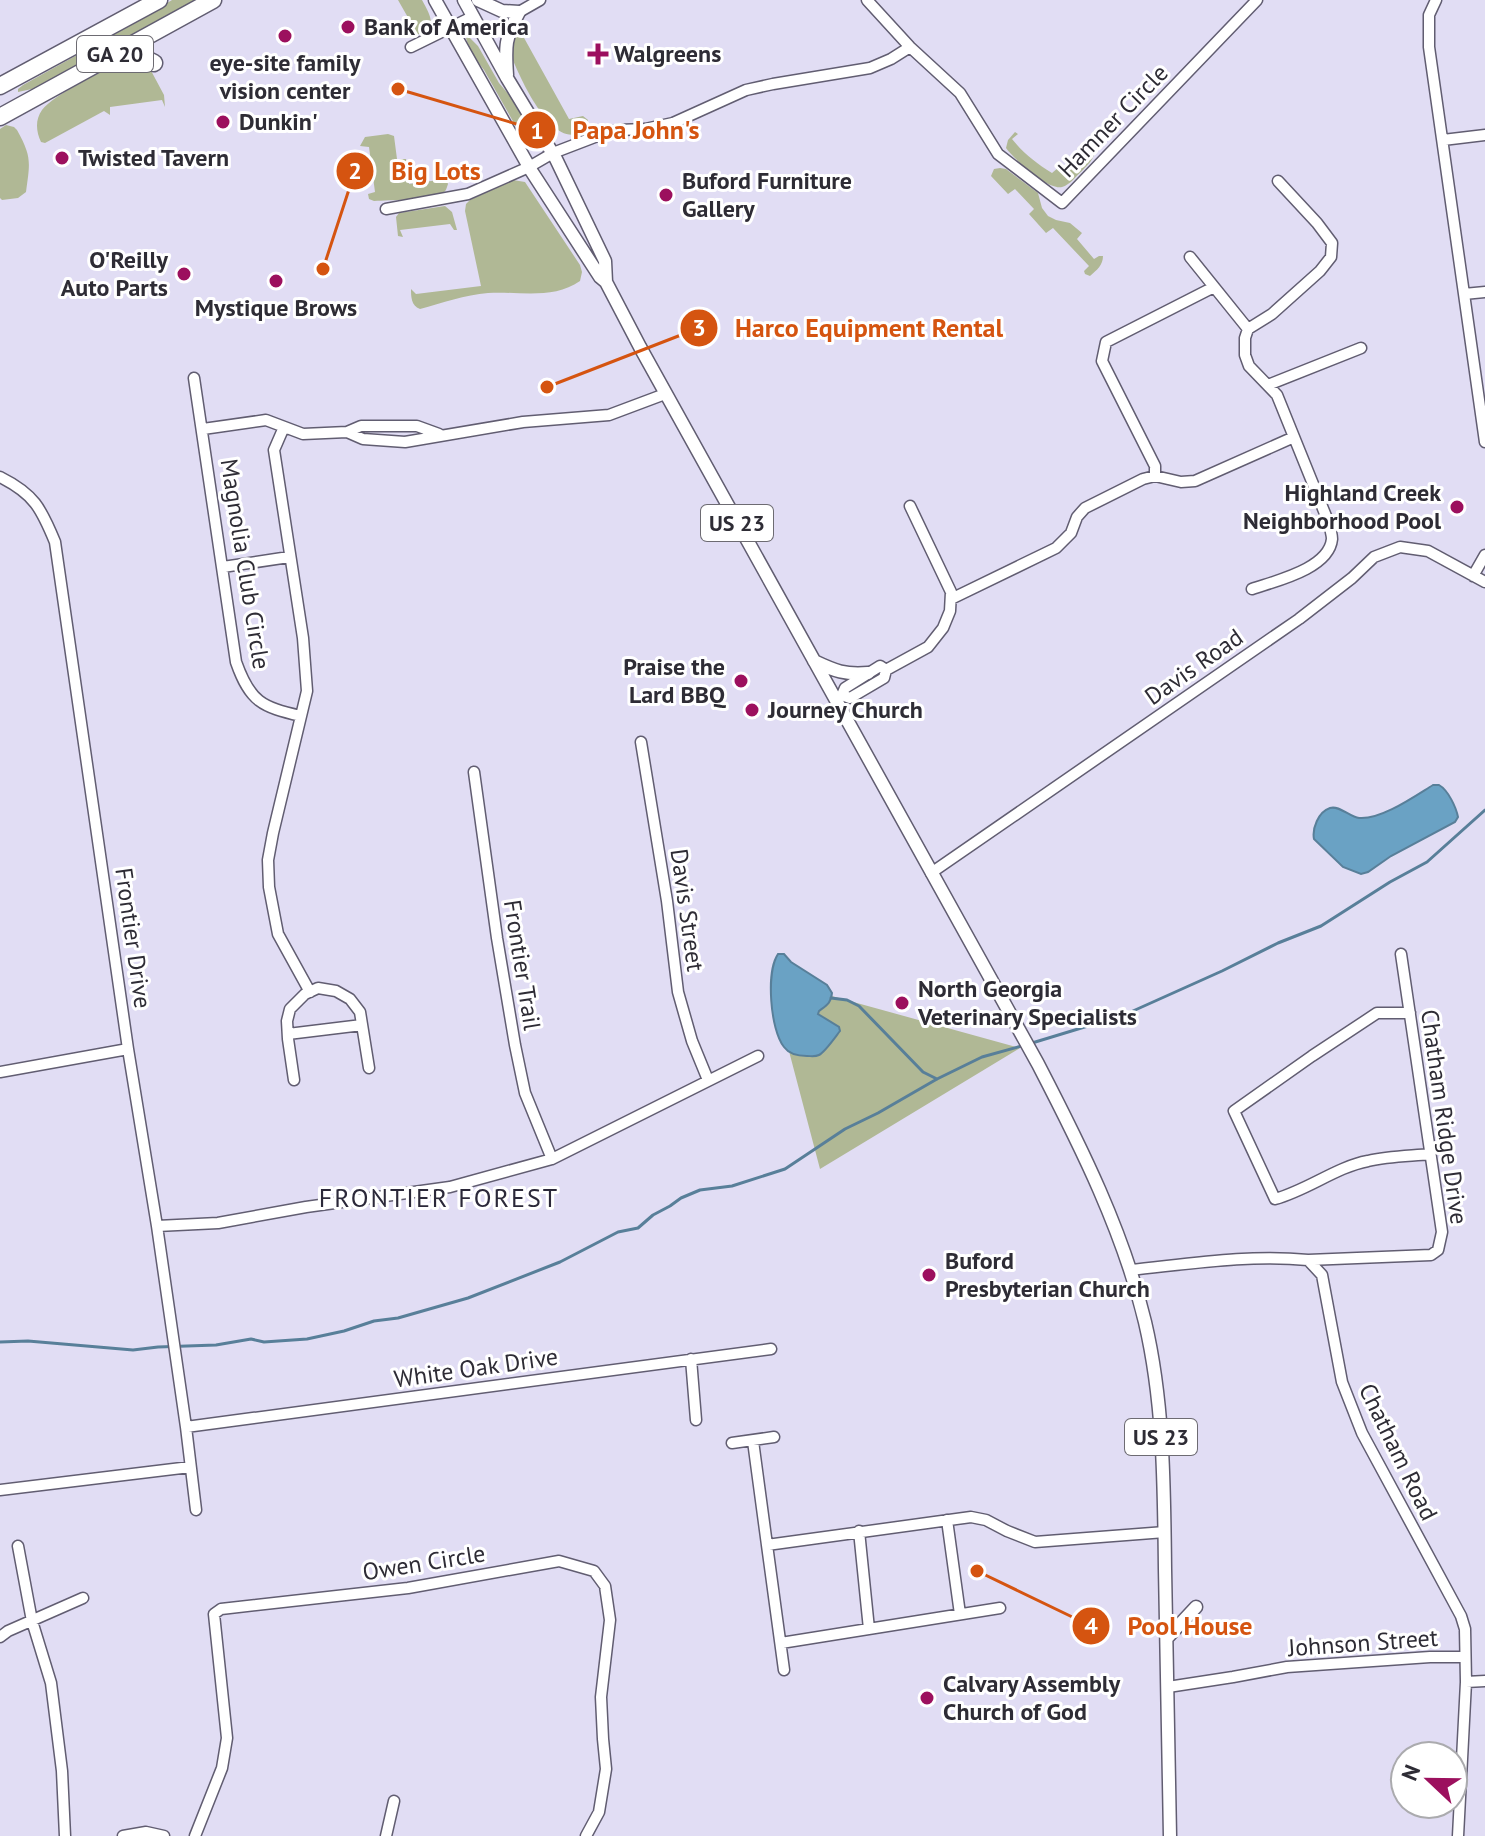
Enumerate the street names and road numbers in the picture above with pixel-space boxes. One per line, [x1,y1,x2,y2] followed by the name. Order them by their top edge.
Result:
[77,36,153,72] road number: GA 20
[1051,57,1174,184] street label: Hamner Circle
[214,456,277,671] street label: Magnolia Club Circle
[701,505,773,541] road number: US 23
[1139,622,1249,712] street label: Davis Road
[664,847,711,973] street label: Davis Street
[108,866,159,1010] street label: Frontier Drive
[497,898,548,1032] street label: Frontier Trail
[1414,1007,1475,1226] street label: Chatham Ridge Drive
[392,1341,560,1394] street label: White Oak Drive
[1352,1378,1445,1525] street label: Chatham Road
[1125,1419,1197,1455] road number: US 23
[360,1538,488,1588] street label: Owen Circle
[1286,1622,1439,1663] street label: Johnson Street

